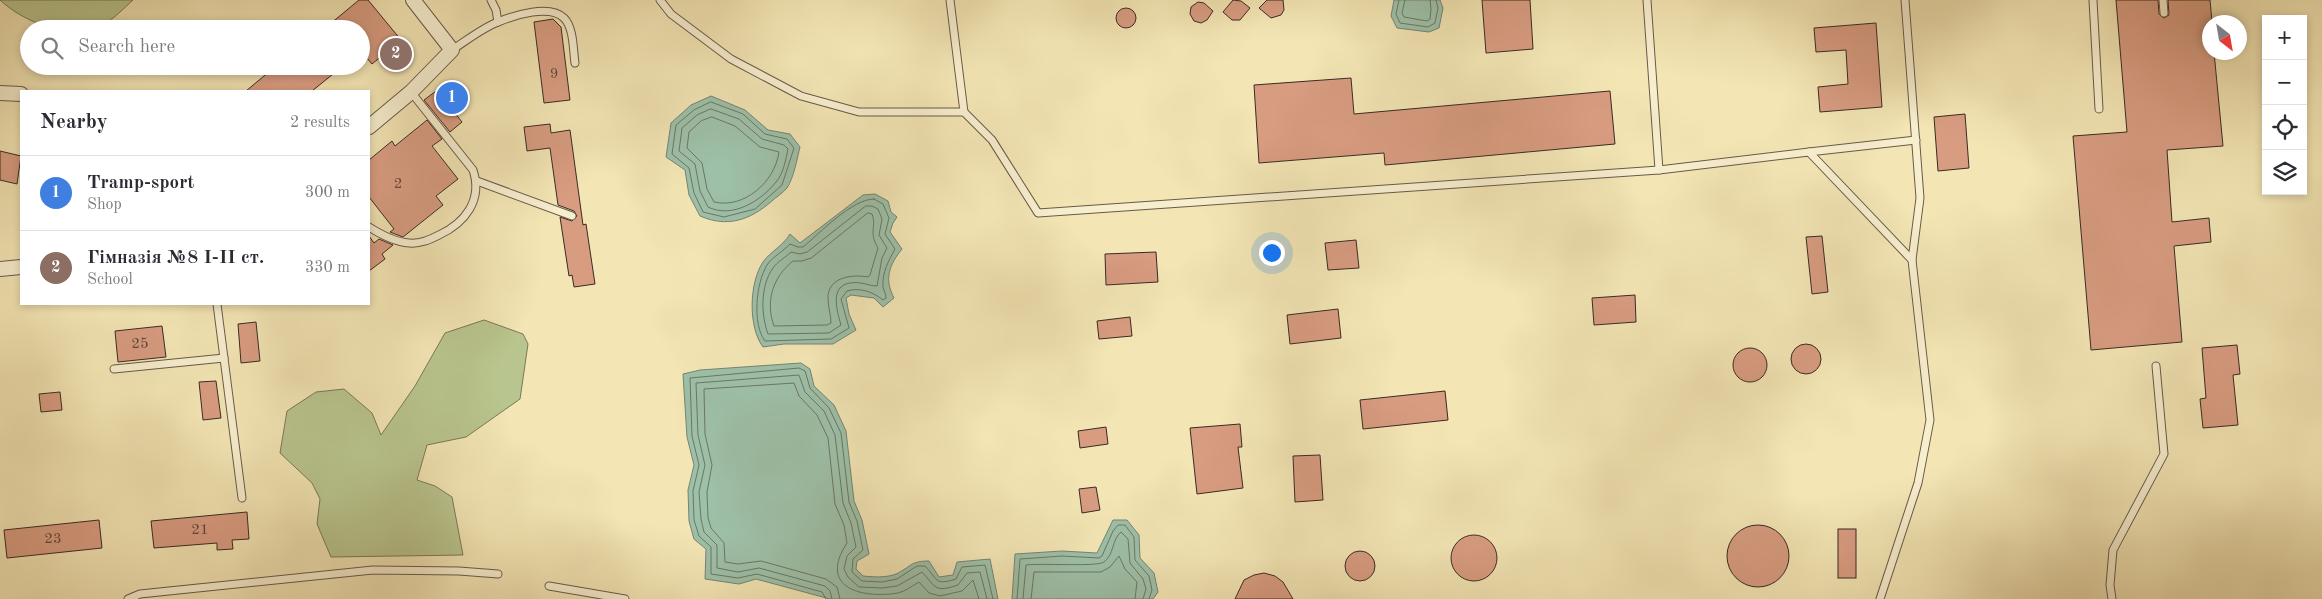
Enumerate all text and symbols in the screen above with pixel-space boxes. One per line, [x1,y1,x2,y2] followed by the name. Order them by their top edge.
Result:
[2202,15,2247,60] north arrow
[2262,15,2307,195] map controls
[2262,15,2307,60] button: +
[20,20,370,75] search box
[38,34,66,62] icon: search
[380,35,412,73] pin: 2
[78,38,175,57] text: Search here
[2262,60,2307,105] button: −
[550,67,558,82] house number: 9
[436,79,468,117] pin: 1
[2262,105,2307,150] button: locate
[40,112,108,133] text: Nearby
[290,115,350,131] text: 2 results
[2262,150,2307,195] button: layers
[87,174,194,193] text: Tramp-sport
[394,177,402,192] house number: 2
[51,185,61,201] text: 1
[305,185,350,201] text: 300 m
[87,197,122,213] text: Shop
[1259,240,1285,266] your location
[87,249,264,268] text: Гімназія №8 I-II ст.
[51,260,61,276] text: 2
[305,260,350,276] text: 330 m
[87,272,133,288] text: School
[131,337,149,352] house number: 25
[191,523,209,538] house number: 21
[44,532,62,547] house number: 23

